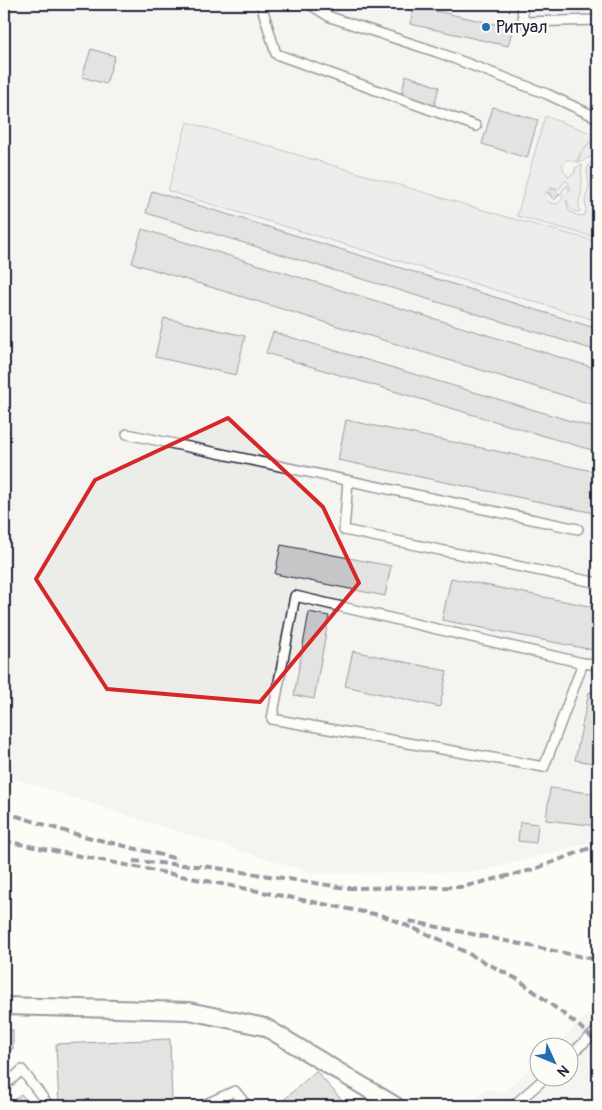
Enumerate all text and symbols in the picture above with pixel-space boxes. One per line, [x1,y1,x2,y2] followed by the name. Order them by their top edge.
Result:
[496,16,548,39] place label: Ритуал
[480,21,492,33] marker: Ритуал
[530,1038,580,1088] north arrow
[554,1061,572,1080] text: N

